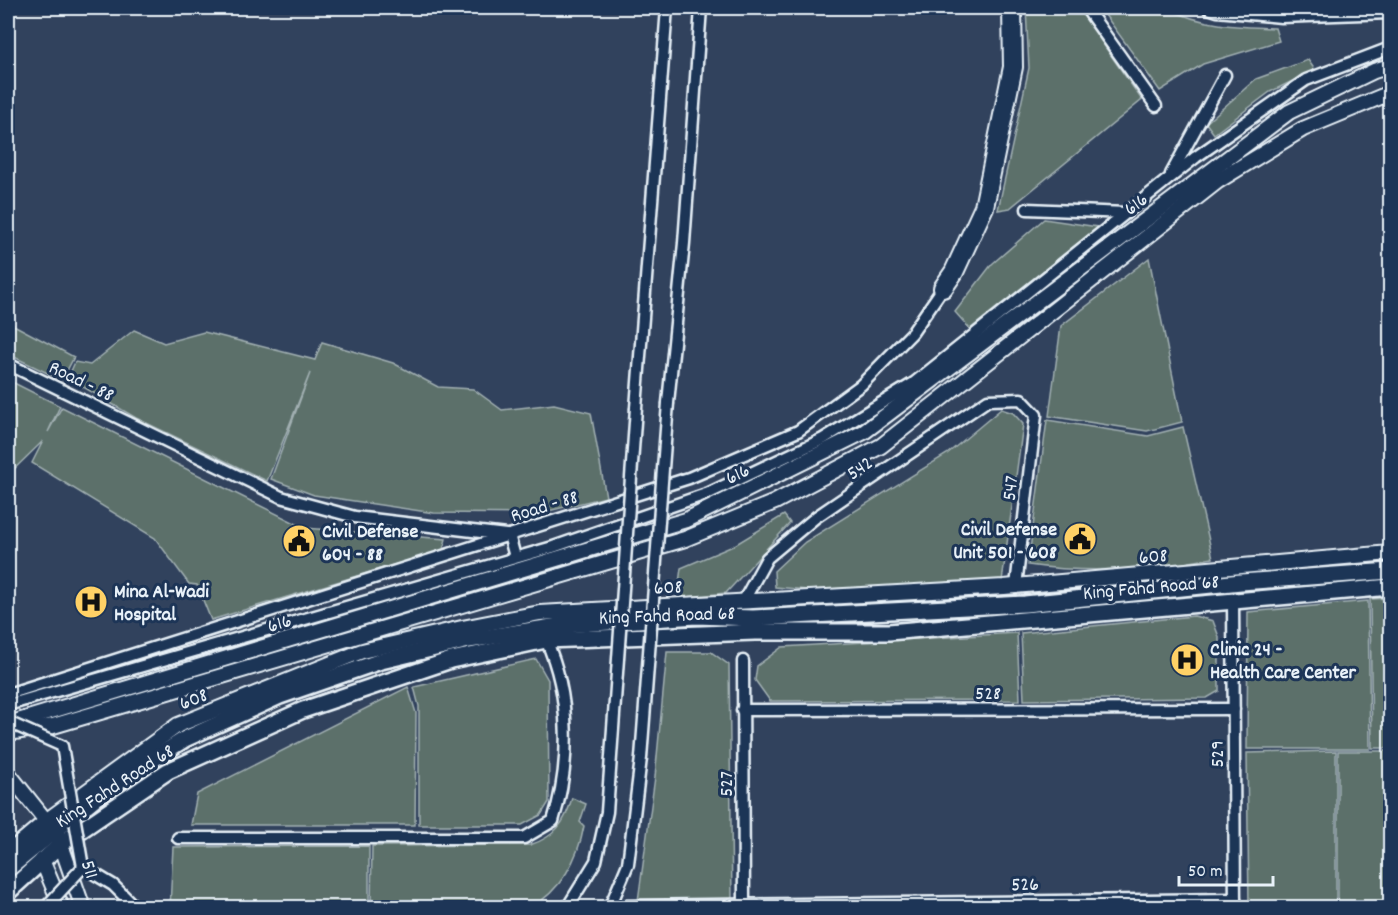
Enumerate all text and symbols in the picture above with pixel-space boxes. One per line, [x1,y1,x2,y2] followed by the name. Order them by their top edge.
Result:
[1119,187,1155,224] street label: 616
[43,355,118,411] street label: Road - 88
[842,451,879,488] street label: 542
[721,458,755,494] street label: 616
[997,474,1027,503] street label: 547
[508,484,582,531] street label: Road - 88
[953,517,1057,568] place label: Civil Defense Unit 501 - 608
[322,519,418,570] place label: Civil Defense 604 - 88
[1062,521,1098,557] public building icon: Civil Defense Unit 501 - 608
[281,523,317,559] public building icon: Civil Defense 604 - 88
[1138,543,1169,573] street label: 608
[1082,569,1221,609] street label: King Fahd Road 68
[653,574,683,604] street label: 608
[114,579,209,630] place label: Mina Al-Wadi Hospital
[73,584,109,620] hospital icon: Mina Al-Wadi Hospital
[598,601,736,633] street label: King Fahd Road 68
[264,608,295,642] street label: 616
[1210,637,1356,688] place label: Clinic 24 - Health Care Center
[1169,642,1205,678] hospital icon: Clinic 24 - Health Care Center
[975,681,1001,709] street label: 528
[176,682,213,719] street label: 608
[51,739,181,836] street label: King Fahd Road 68
[1205,740,1233,768] street label: 529
[714,771,742,797] street label: 527
[1179,849,1274,887] scale bar
[72,857,104,883] street label: 511
[1188,860,1223,885] text: 50 m
[1011,872,1039,900] street label: 526

